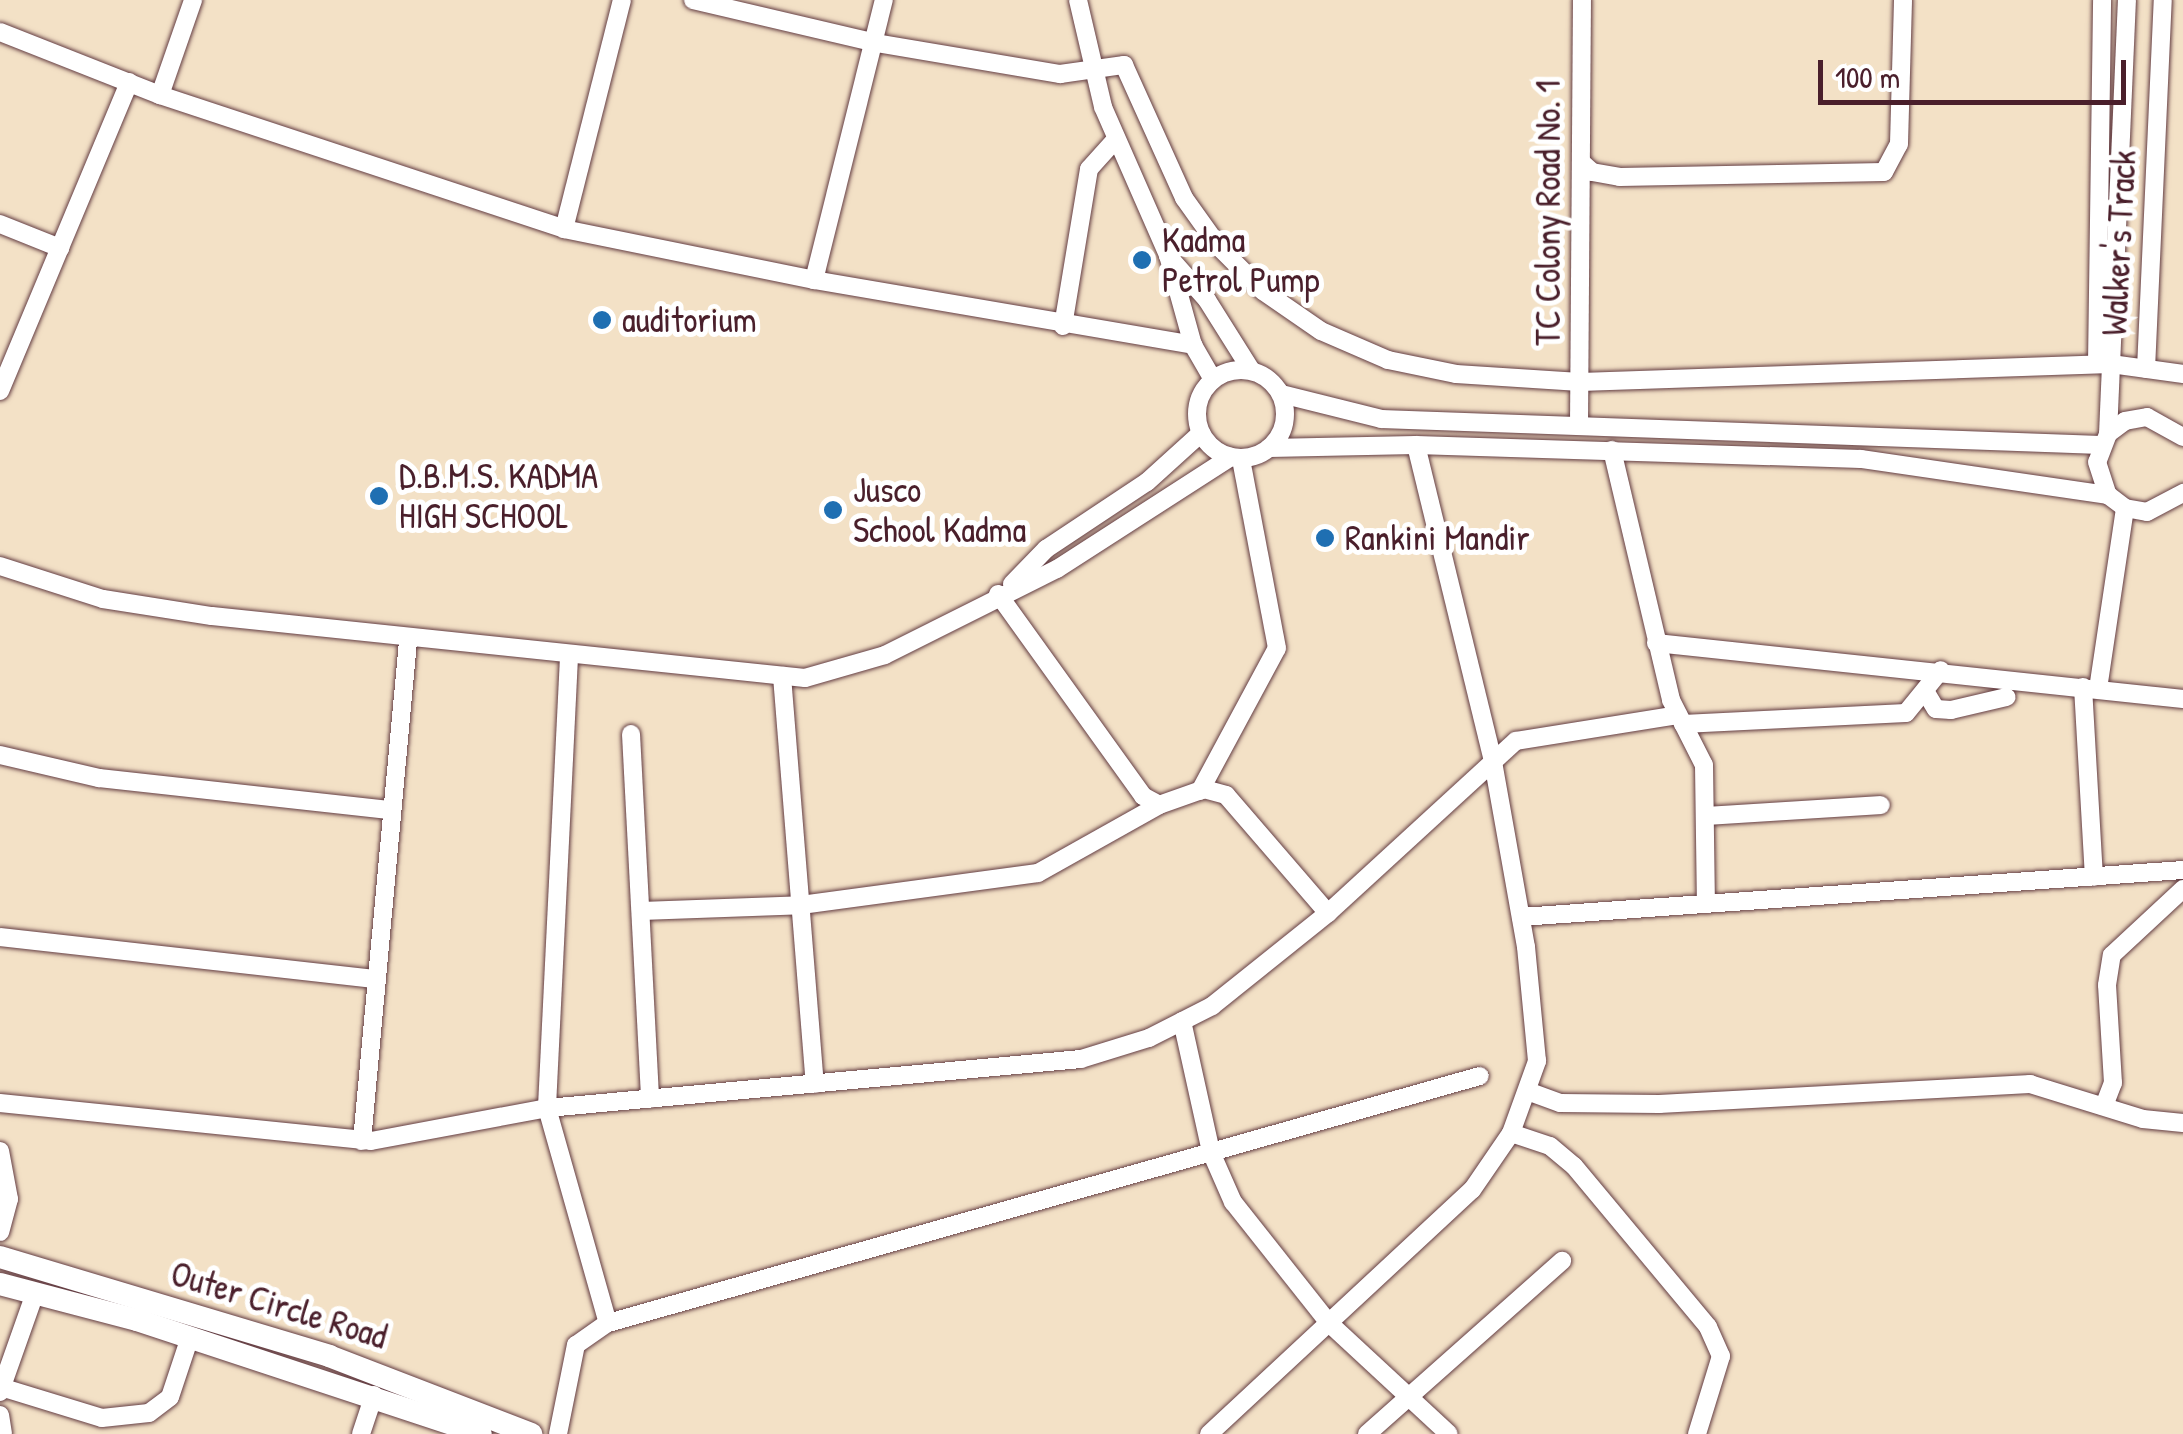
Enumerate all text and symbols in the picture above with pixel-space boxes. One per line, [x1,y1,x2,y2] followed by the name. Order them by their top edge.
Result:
[1823,40,2130,102] scale bar
[1835,57,1900,97] text: 100 m
[1527,80,1569,346] street label: TC Colony Road No. 1
[2093,149,2145,337] street label: Walker's Track
[1162,219,1319,301] place label: Kadma Petrol Pump
[1131,249,1153,271] marker: Kadma Petrol Pump
[622,299,756,341] place label: auditorium
[591,309,613,331] marker: auditorium
[399,455,598,537] place label: D.B.M.S. KADMA HIGH SCHOOL
[853,469,1026,551] place label: Jusco School Kadma
[368,485,390,507] marker: D.B.M.S. KADMA HIGH SCHOOL
[822,499,844,521] marker: Jusco School Kadma
[1345,517,1530,559] place label: Rankini Mandir
[1314,527,1336,549] marker: Rankini Mandir
[166,1252,392,1358] street label: Outer Circle Road

